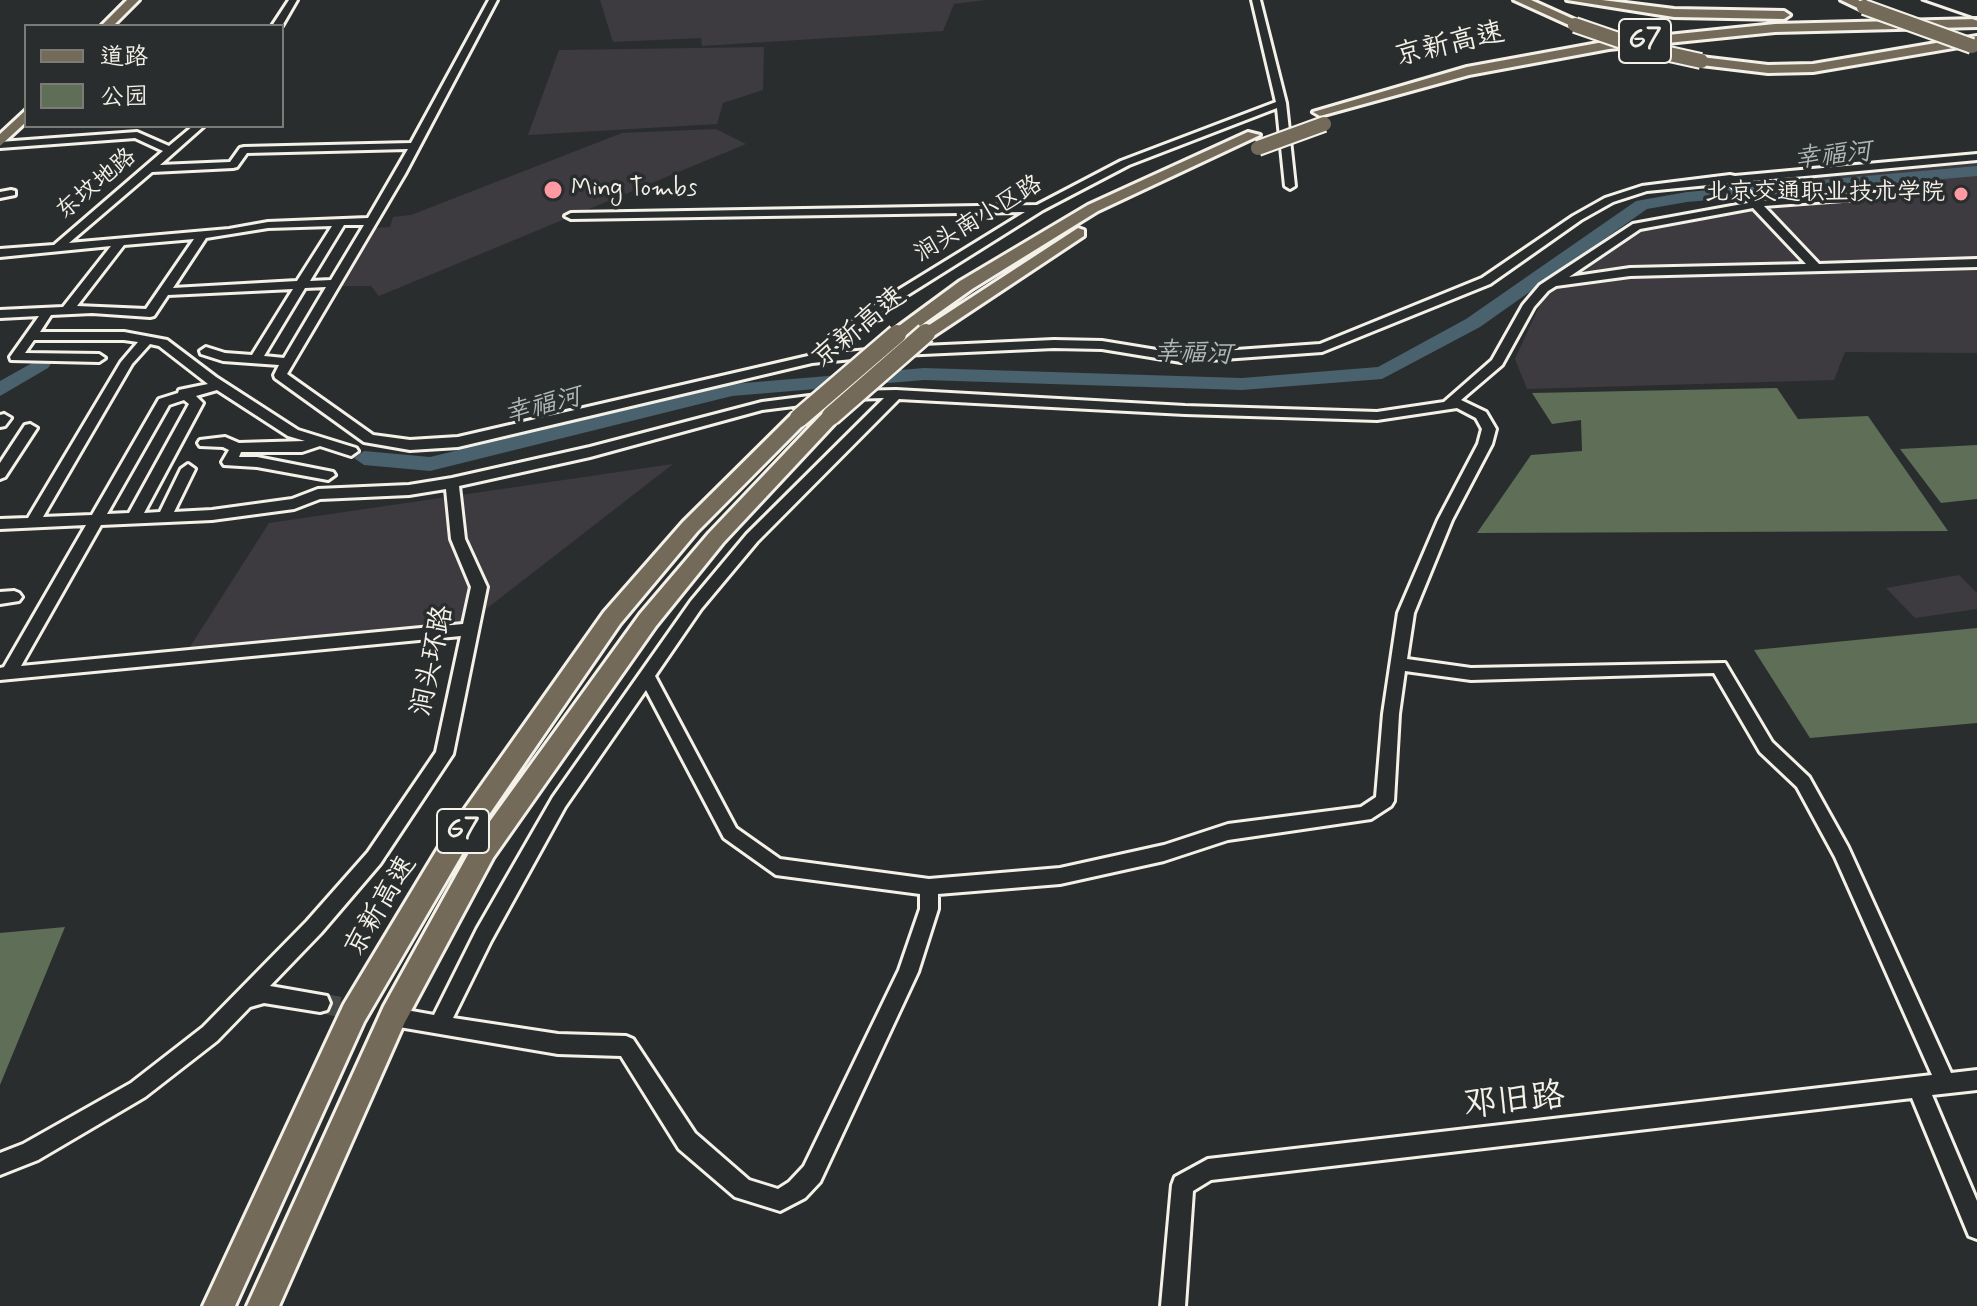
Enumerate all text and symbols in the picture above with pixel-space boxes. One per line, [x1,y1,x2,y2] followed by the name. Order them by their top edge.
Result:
[1392,17,1508,75] street label: 京新高速
[1619,19,1671,63] road number: G7
[24,24,284,128] legend
[100,42,148,73] text: 道路
[100,82,148,113] text: 公园
[1793,137,1873,177] water label: 幸福河
[51,143,143,227] street label: 东坟地路
[910,171,1048,269] street label: 涧头南小区路
[571,176,697,204] place label: Ming Tombs
[542,179,564,201] marker: Ming Tombs
[1705,180,1945,208] place label: 北京交通职业技术学院
[1952,185,1970,203] marker: 北京交通职业技术学院
[806,281,914,377] street label: 京新高速
[1153,338,1233,372] water label: 幸福河
[501,382,585,432] water label: 幸福河
[406,603,462,719] street label: 涧头环路
[437,809,489,853] road number: G7
[339,850,425,964] street label: 京新高速
[1461,1077,1567,1129] street label: 邓旧路

